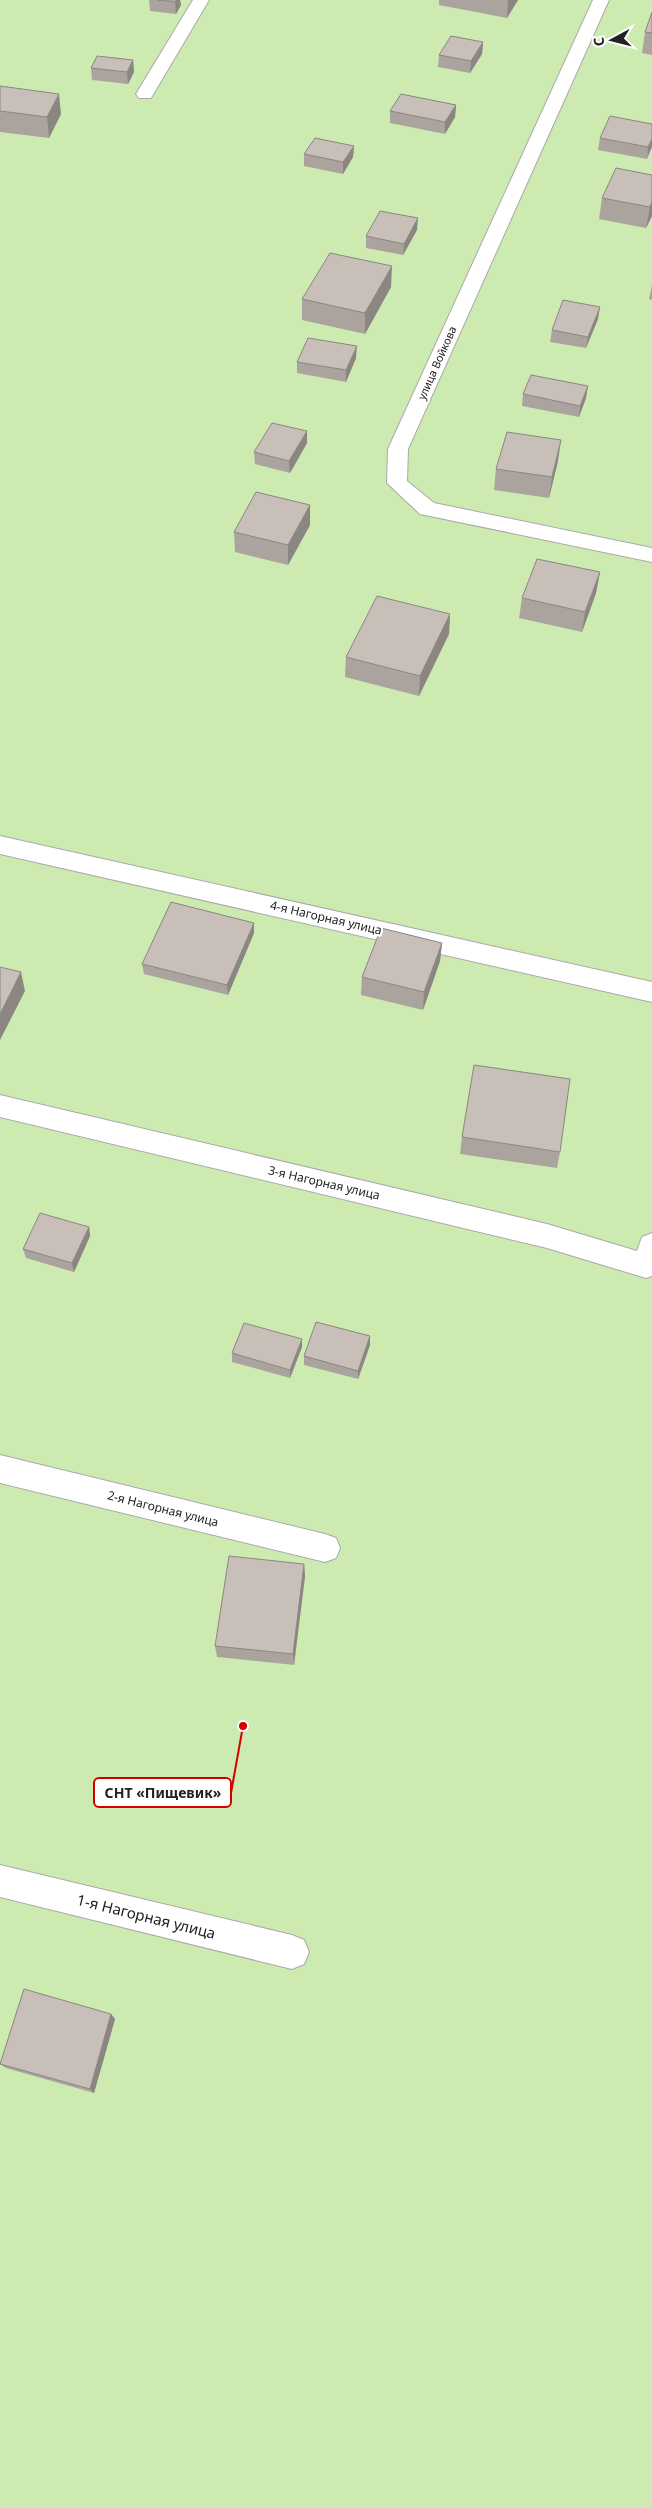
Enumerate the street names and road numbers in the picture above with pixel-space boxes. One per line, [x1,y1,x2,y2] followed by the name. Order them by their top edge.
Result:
[414,324,459,402] street label: улица Войкова
[269,896,384,939] street label: 4-я Нагорная улица
[267,1161,382,1204] street label: 3-я Нагорная улица
[106,1486,220,1531] street label: 2-я Нагорная улица
[75,1889,218,1943] street label: 1-я Нагорная улица

